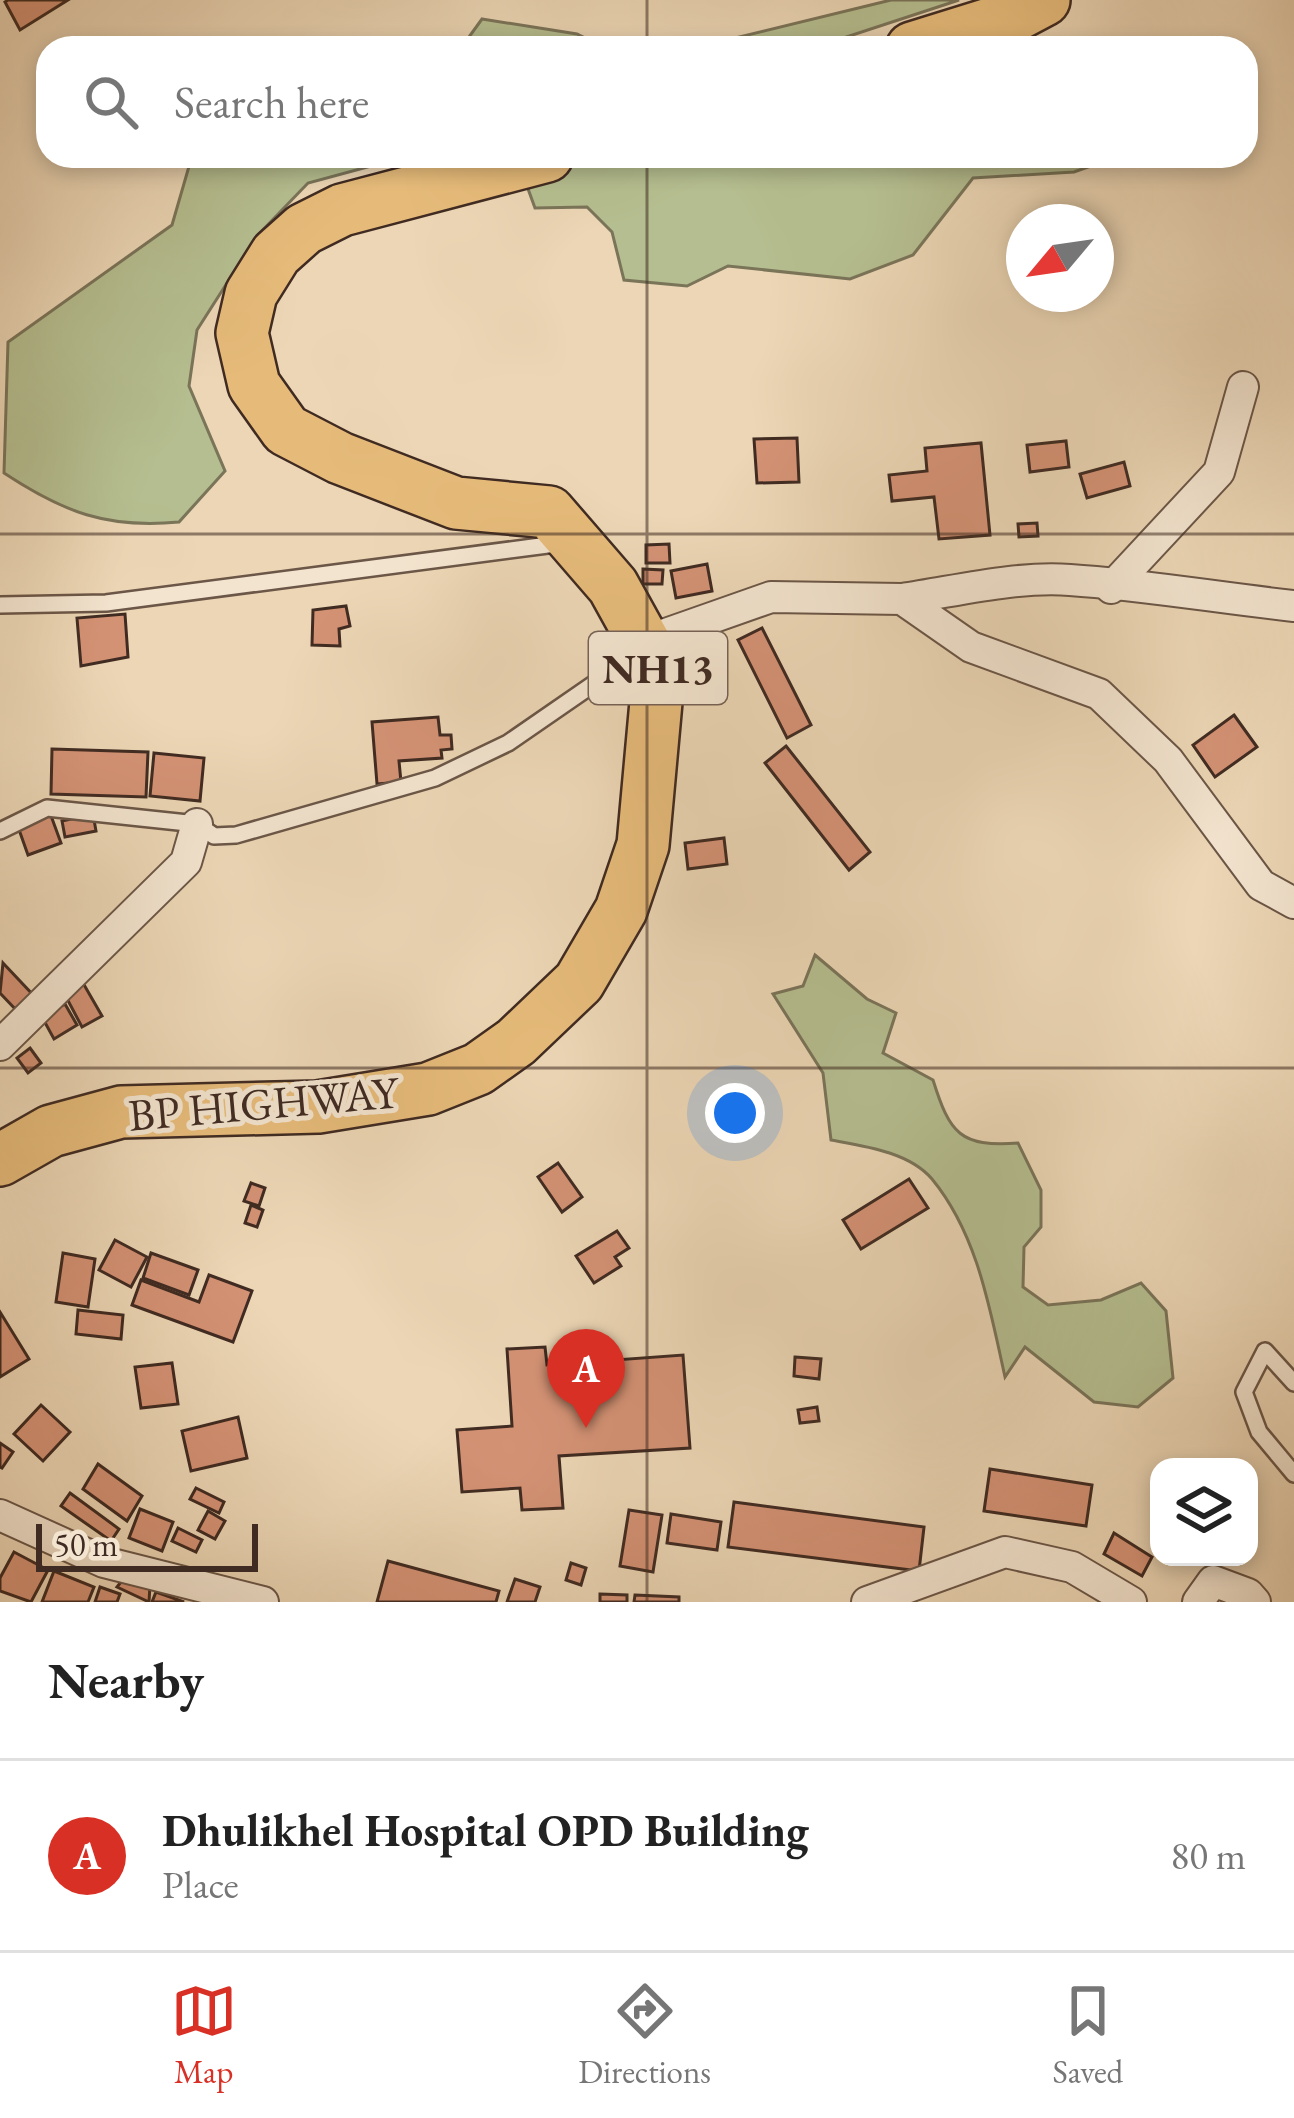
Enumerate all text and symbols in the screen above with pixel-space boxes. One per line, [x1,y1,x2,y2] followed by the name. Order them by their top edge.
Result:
[36,36,1258,168] search box
[78,69,144,135] icon: search
[174,73,369,131] text: Search here
[1006,204,1114,312] north arrow
[589,632,727,704] road number: NH13
[126,1062,402,1144] street label: BP HIGHWAY
[705,1083,765,1143] your location
[547,1329,625,1428] pin: A
[1150,1458,1258,1566] map controls
[1150,1458,1258,1566] button: layers
[36,1518,258,1571] scale bar
[54,1523,118,1566] text: 50 m
[48,1647,204,1713] text: Nearby
[162,1801,809,1859] text: Dhulikhel Hospital OPD Building
[73,1830,101,1881] text: A
[1170,1830,1246,1881] text: 80 m
[162,1859,239,1910] text: Place
[171,1978,237,2093] tab: Map
[578,1978,711,2093] tab: Directions
[1053,1978,1123,2093] tab: Saved

